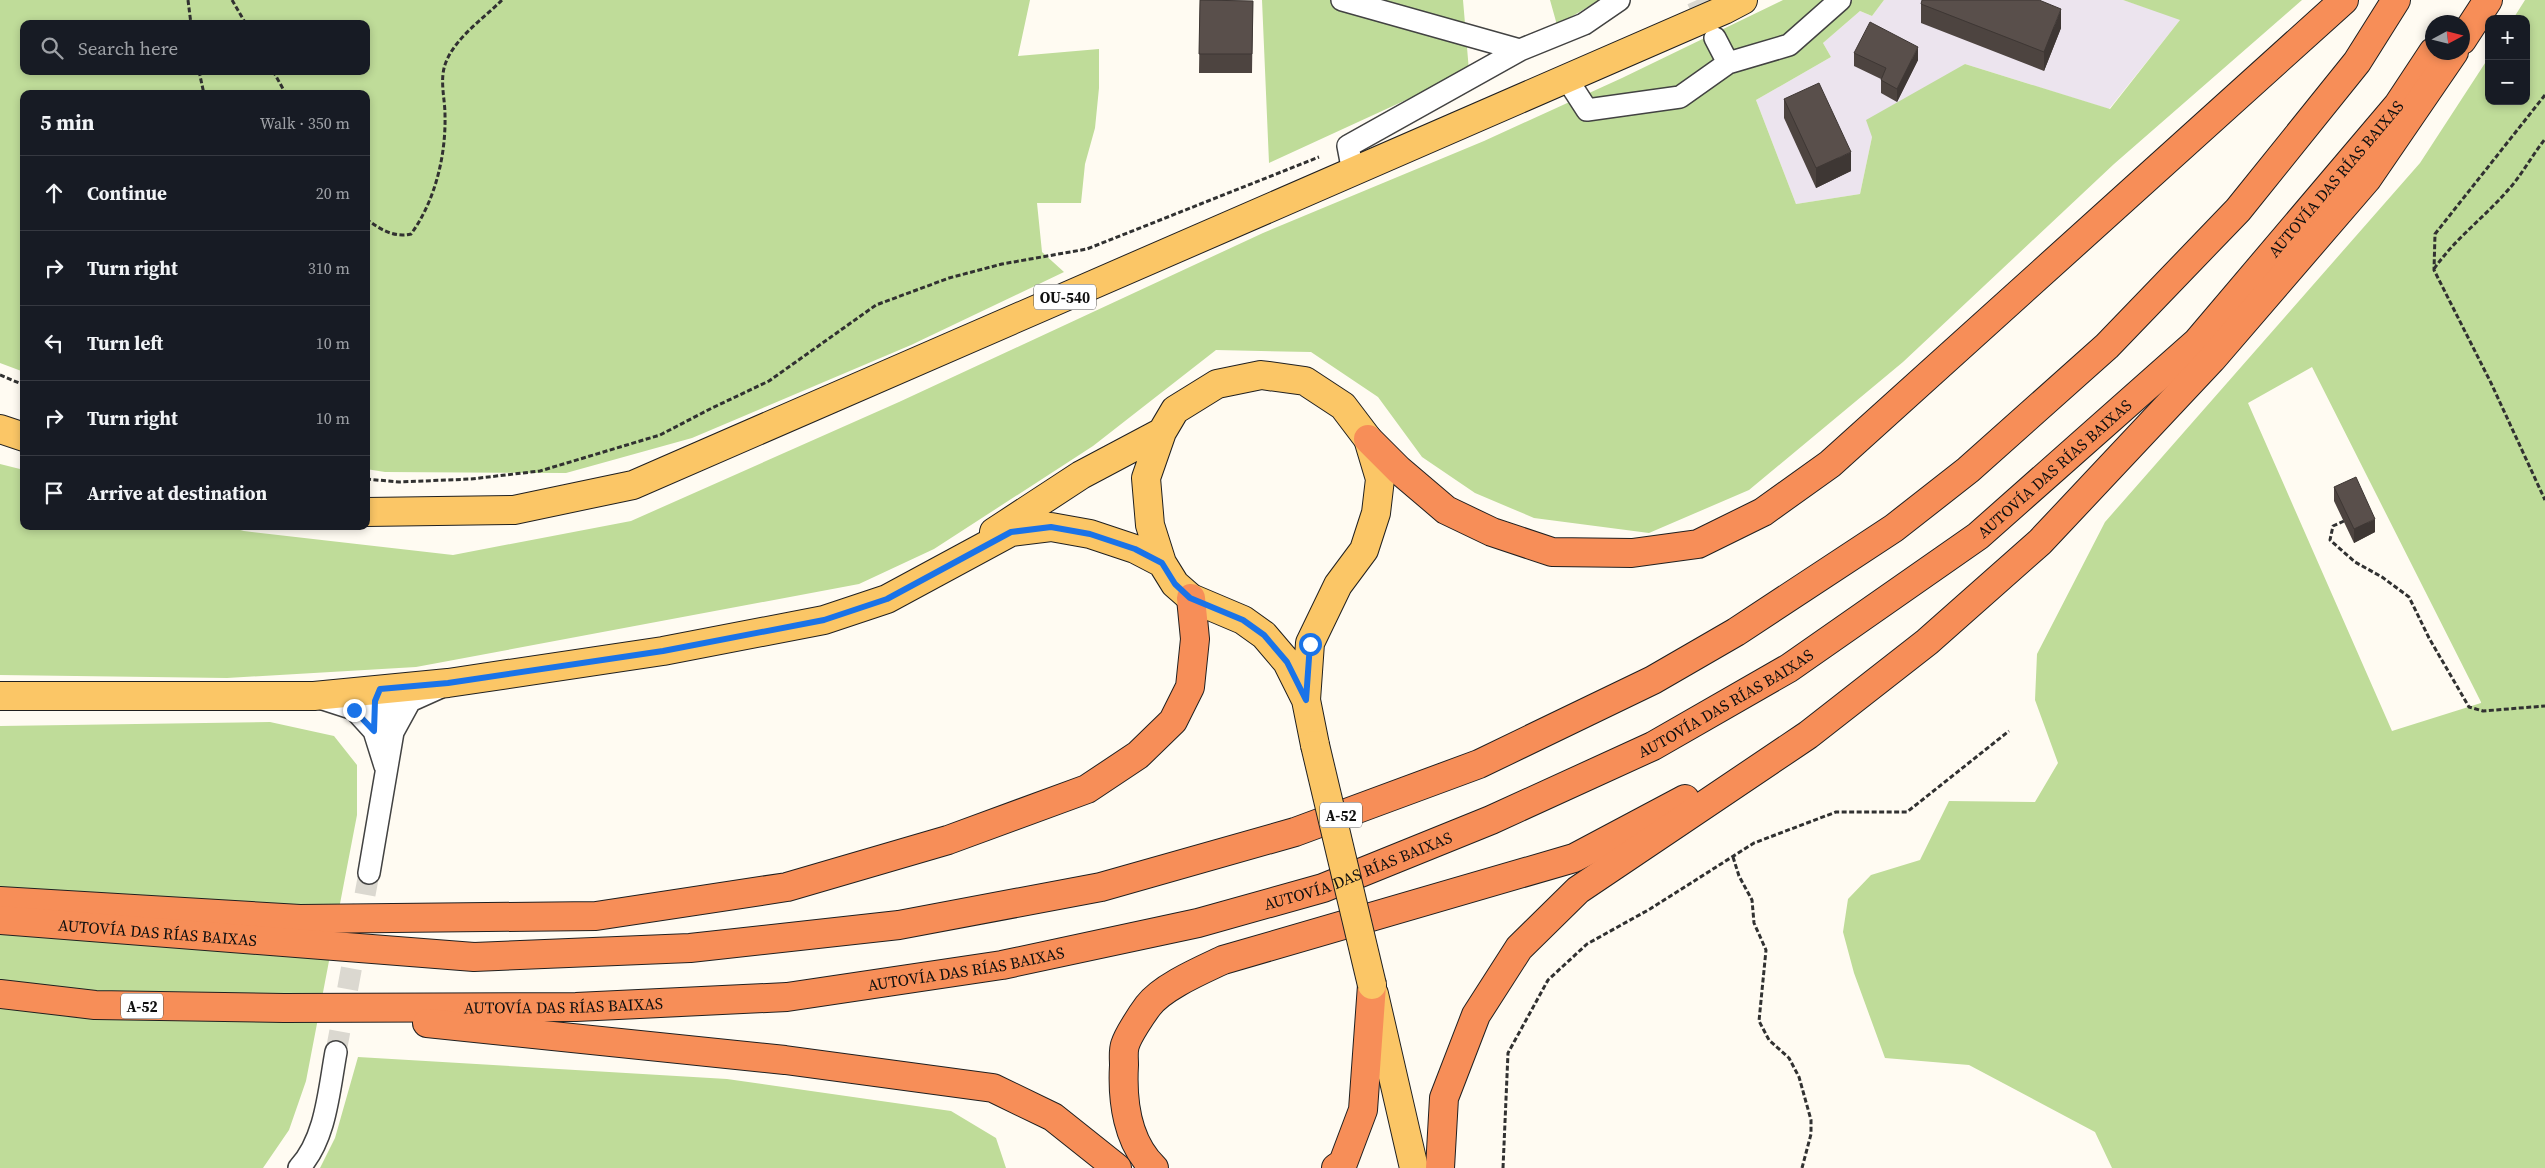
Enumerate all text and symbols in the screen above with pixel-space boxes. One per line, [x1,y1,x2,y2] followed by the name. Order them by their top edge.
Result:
[2425,15,2470,60] north arrow
[2485,15,2530,105] map controls
[2485,15,2530,60] button: +
[20,20,370,75] search box
[38,34,66,62] icon: search
[78,35,178,61] text: Search here
[2485,60,2530,105] button: −
[2263,95,2408,262] street label: AUTOVÍA DAS RÍAS BAIXAS
[40,108,95,137] text: 5 min
[260,112,350,134] text: Walk · 350 m
[40,179,68,207] icon: ahead
[87,180,167,206] text: Continue
[316,182,350,204] text: 20 m
[40,254,68,282] icon: right
[87,255,178,281] text: Turn right
[308,257,350,279] text: 310 m
[1034,284,1096,310] road number: OU-540
[40,329,68,357] icon: left
[87,330,163,356] text: Turn left
[316,332,350,354] text: 10 m
[1972,394,2136,543] street label: AUTOVÍA DAS RÍAS BAIXAS
[40,404,68,432] icon: right
[87,405,178,431] text: Turn right
[316,407,350,429] text: 10 m
[40,479,68,507] icon: arrive
[87,480,267,506] text: Arrive at destination
[1299,633,1322,656] route start
[1634,643,1817,762] street label: AUTOVÍA DAS RÍAS BAIXAS
[343,699,366,722] route end
[1320,802,1362,828] road number: A-52
[1261,826,1455,915] street label: AUTOVÍA DAS RÍAS BAIXAS
[57,914,258,951] street label: AUTOVÍA DAS RÍAS BAIXAS
[866,941,1066,996] street label: AUTOVÍA DAS RÍAS BAIXAS
[464,992,663,1018] street label: AUTOVÍA DAS RÍAS BAIXAS
[121,994,163,1018] road number: A-52

